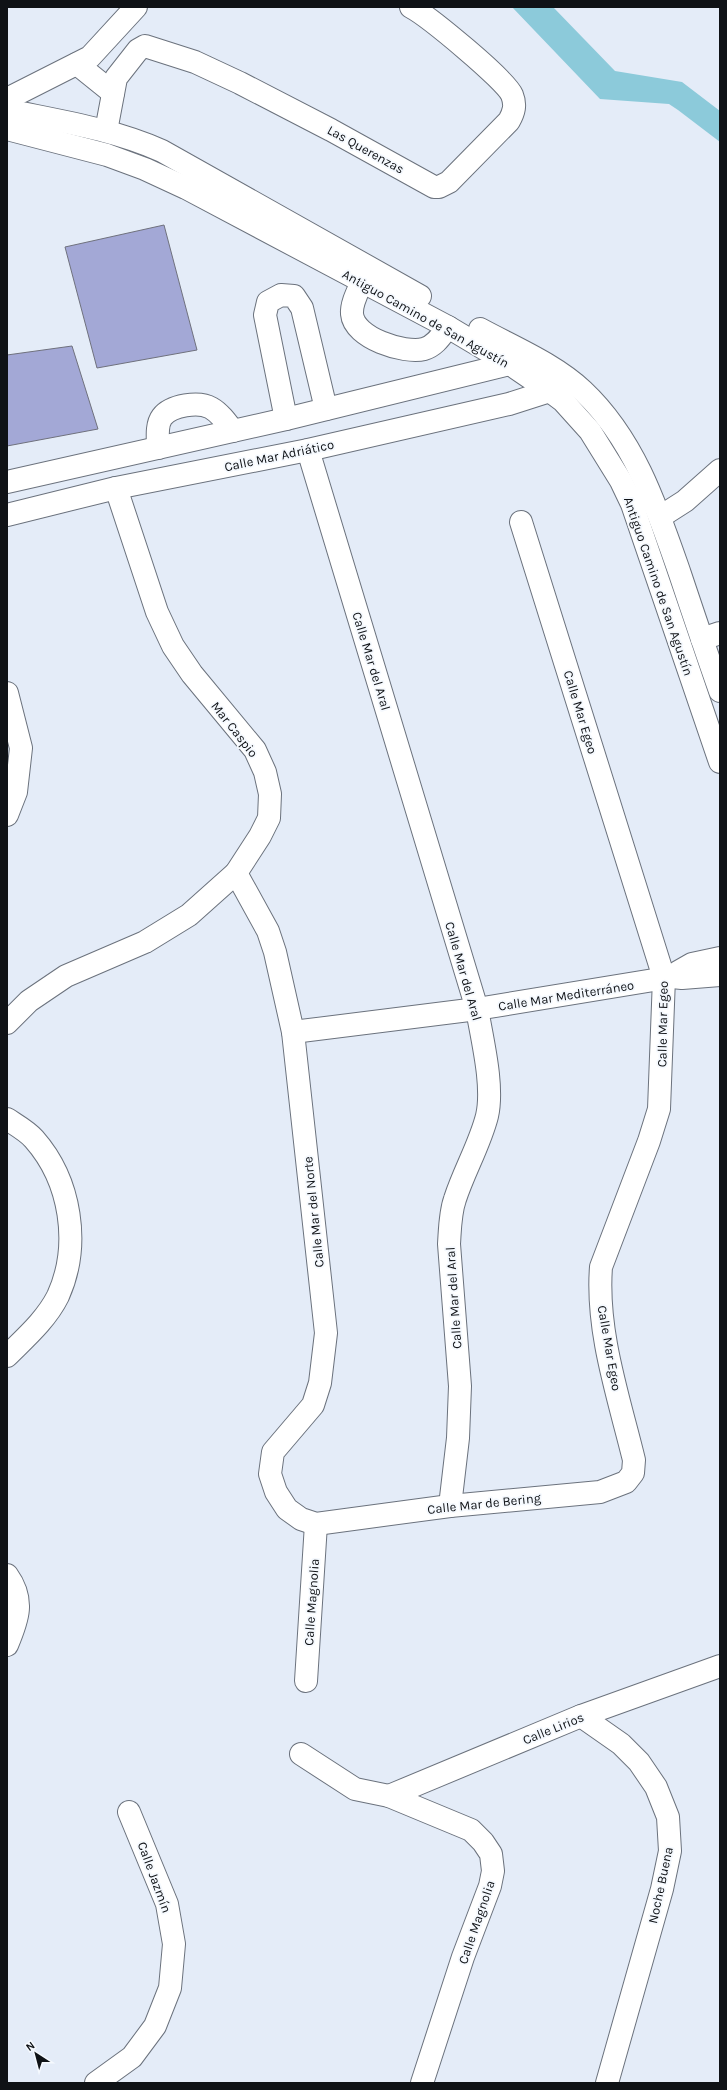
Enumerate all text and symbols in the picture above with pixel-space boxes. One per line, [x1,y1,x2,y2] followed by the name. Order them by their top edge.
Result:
[325,122,407,177] street label: Las Querenzas
[340,266,512,371] street label: Antiguo Camino de San Agustín
[223,437,335,474] street label: Calle Mar Adriático
[621,495,696,678] street label: Antiguo Camino de San Agustín
[349,610,394,712] street label: Calle Mar del Aral
[561,669,600,756] street label: Calle Mar Egeo
[208,698,261,760] street label: Mar Caspio
[442,920,485,1022] street label: Calle Mar del Aral
[497,977,635,1014] street label: Calle Mar Mediterráneo
[654,981,671,1067] street label: Calle Mar Egeo
[300,1155,327,1268] street label: Calle Mar del Norte
[442,1246,465,1349] street label: Calle Mar del Aral
[595,1304,624,1392] street label: Calle Mar Egeo
[427,1490,542,1517] street label: Calle Mar de Bering
[301,1558,322,1646] street label: Calle Magnolia
[520,1709,586,1748] street label: Calle Lirios
[135,1840,174,1915] street label: Calle Jazmín
[645,1845,676,1925] street label: Noche Buena
[455,1878,498,1966] street label: Calle Magnolia
[16,2034,56,2074] north arrow
[23,2039,37,2054] text: N

